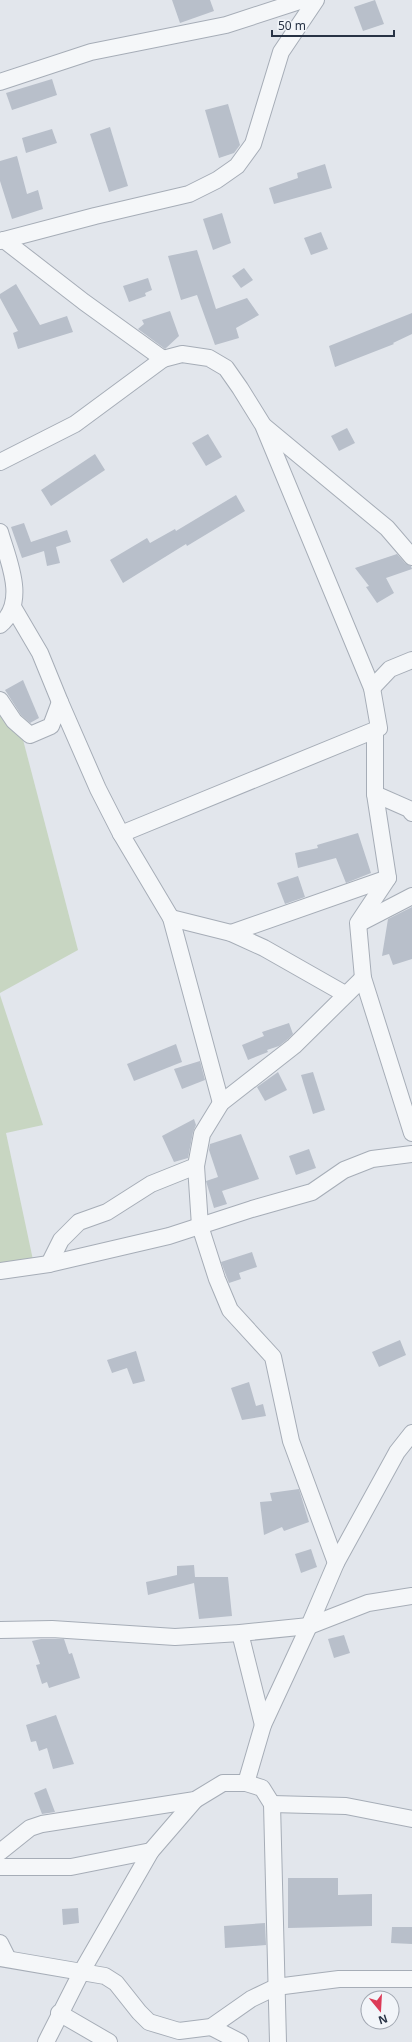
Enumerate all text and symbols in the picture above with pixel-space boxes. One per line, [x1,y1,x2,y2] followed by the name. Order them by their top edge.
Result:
[272,12,394,38] scale bar
[278,17,306,34] text: 50 m
[360,1990,400,2030] north arrow
[377,2011,390,2029] text: N

